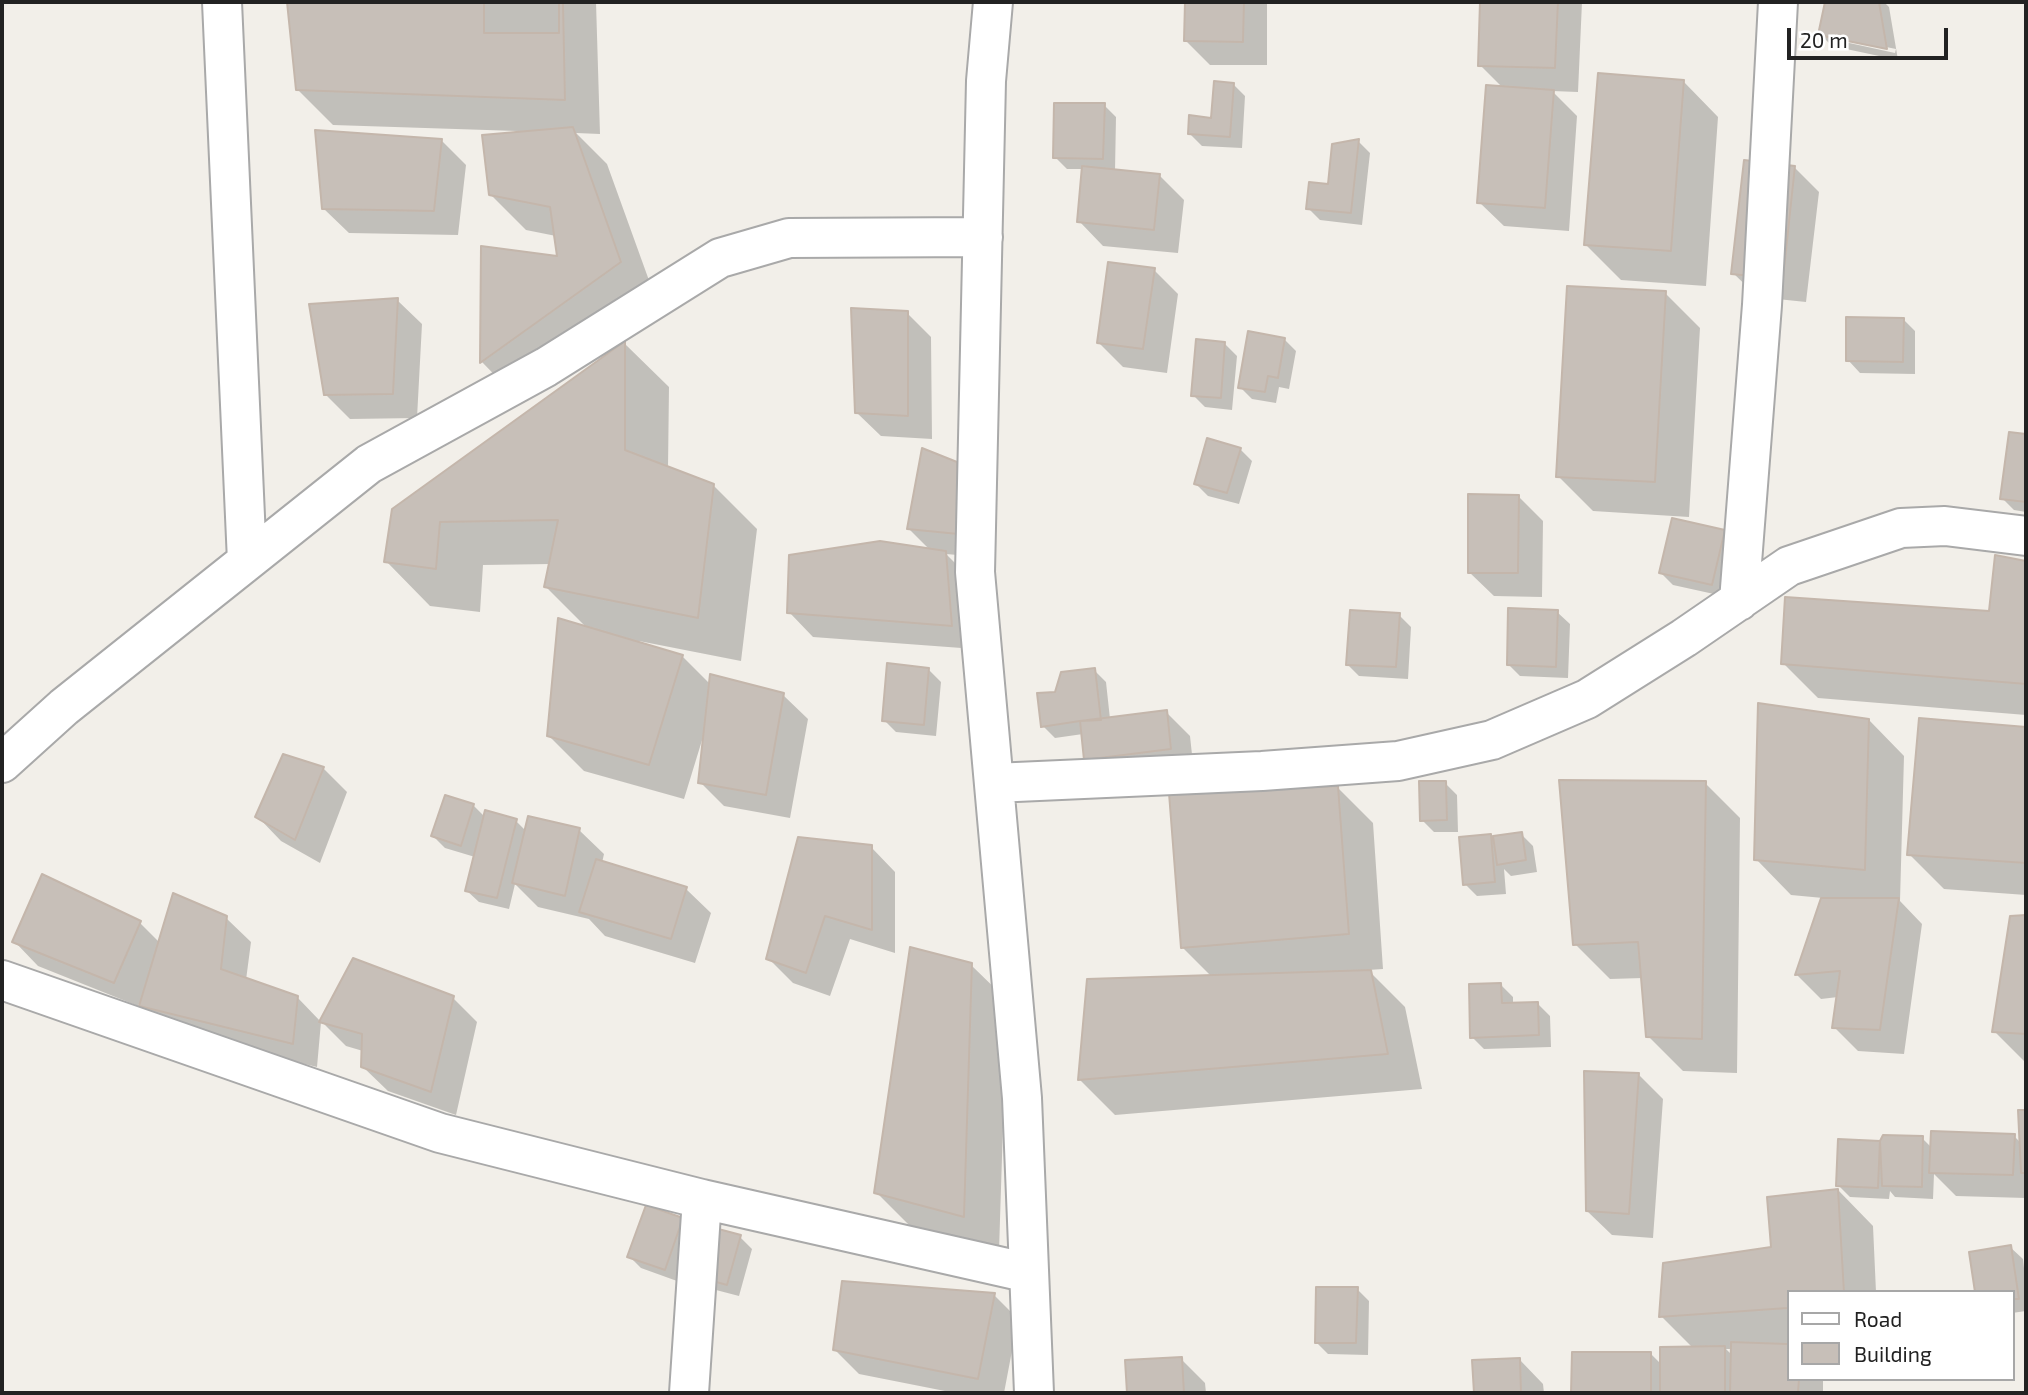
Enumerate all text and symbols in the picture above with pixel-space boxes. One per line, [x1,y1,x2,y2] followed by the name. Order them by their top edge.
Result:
[1790,14,1951,58] scale bar
[1800,27,1848,52] text: 20 m
[1786,1290,2014,1381] legend
[1854,1306,1902,1331] text: Road
[1854,1341,1932,1366] text: Building

